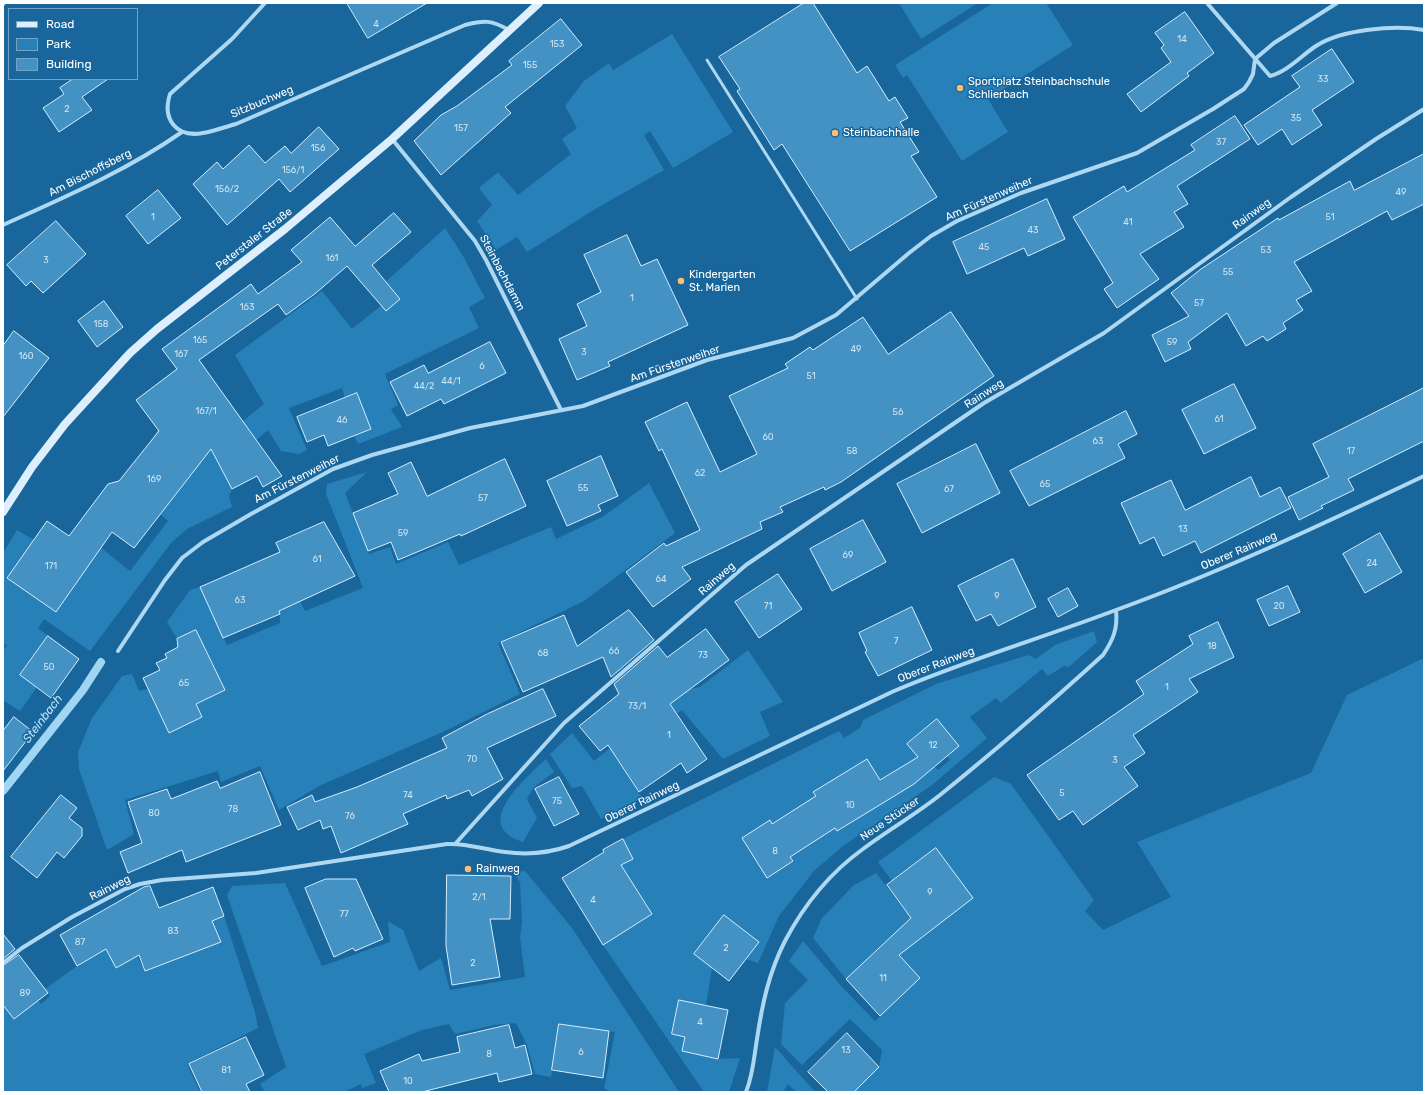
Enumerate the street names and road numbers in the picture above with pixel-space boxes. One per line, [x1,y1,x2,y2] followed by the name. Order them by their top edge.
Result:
[229,83,295,121] street label: Sitzbuchweg
[46,146,134,200] street label: Am Bischoffsberg
[943,174,1035,224] street label: Am Fürstenweiher
[1230,196,1274,232] street label: Rainweg
[213,205,295,273] street label: Peterstaler Straße
[476,233,528,313] street label: Steinbachdamm
[628,342,722,386] street label: Am Fürstenweiher
[962,377,1006,411] street label: Rainweg
[252,452,342,506] street label: Am Fürstenweiher
[1199,529,1279,573] street label: Oberer Rainweg
[696,560,738,598] street label: Rainweg
[896,644,976,686] street label: Oberer Rainweg
[603,778,681,826] street label: Oberer Rainweg
[858,794,922,844] street label: Neue Stücker
[87,872,133,904] street label: Rainweg

